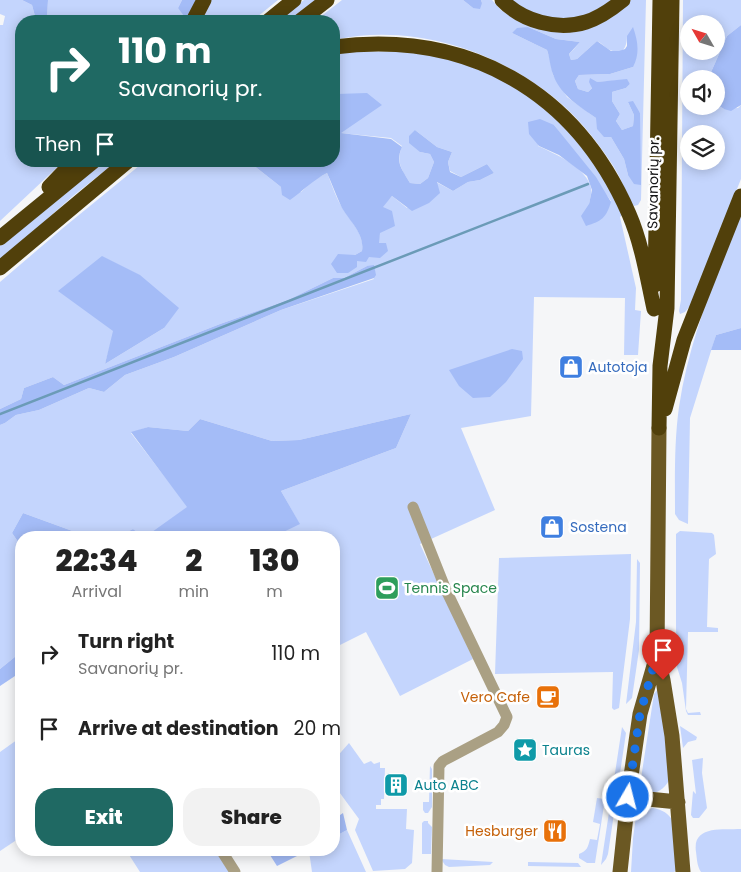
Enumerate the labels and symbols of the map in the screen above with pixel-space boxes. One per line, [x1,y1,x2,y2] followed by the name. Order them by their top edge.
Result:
[680,15,725,60] north arrow
[642,137,664,229] street label: Savanorių pr.
[558,354,584,380] shop icon: Autotoja
[588,357,647,377] place label: Autotoja
[539,514,565,540] shop icon: Sostena
[570,517,627,537] place label: Sostena
[374,575,400,601] sports icon: Tennis Space
[404,578,497,598] place label: Tennis Space
[642,629,684,680] pin
[535,684,561,710] cafe icon: Vero Cafe
[460,687,530,707] place label: Vero Cafe
[512,737,538,763] place icon: Tauras
[542,740,590,760] place label: Tauras
[601,770,653,822] position arrow
[383,772,409,798] building icon: Auto ABC
[414,775,479,795] place label: Auto ABC
[542,818,568,844] restaurant icon: Hesburger
[465,821,538,841] place label: Hesburger

